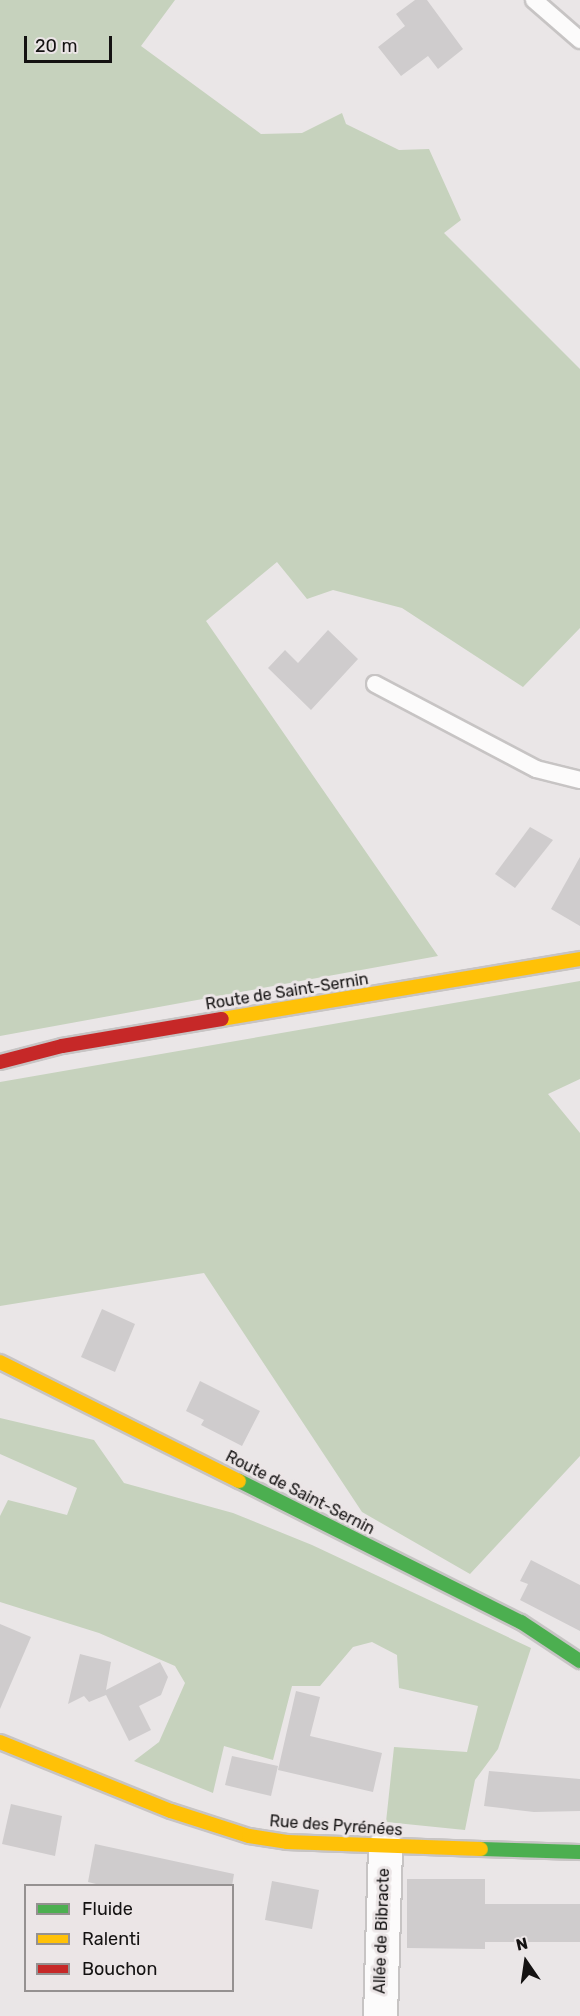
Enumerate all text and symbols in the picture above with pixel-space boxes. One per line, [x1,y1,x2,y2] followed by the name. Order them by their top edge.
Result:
[27,24,116,62] scale bar
[35,35,77,57] text: 20 m
[204,970,370,1014] street label: Route de Saint-Sernin
[222,1447,378,1539] street label: Route de Saint-Sernin
[269,1812,403,1840] street label: Rue des Pyrénées
[370,1868,394,1994] street label: Allée de Bibracte
[24,1884,234,1992] legend
[82,1898,133,1920] text: Fluide
[82,1928,140,1950] text: Ralenti
[496,1932,556,1992] north arrow
[514,1933,530,1955] text: N
[82,1958,157,1980] text: Bouchon

